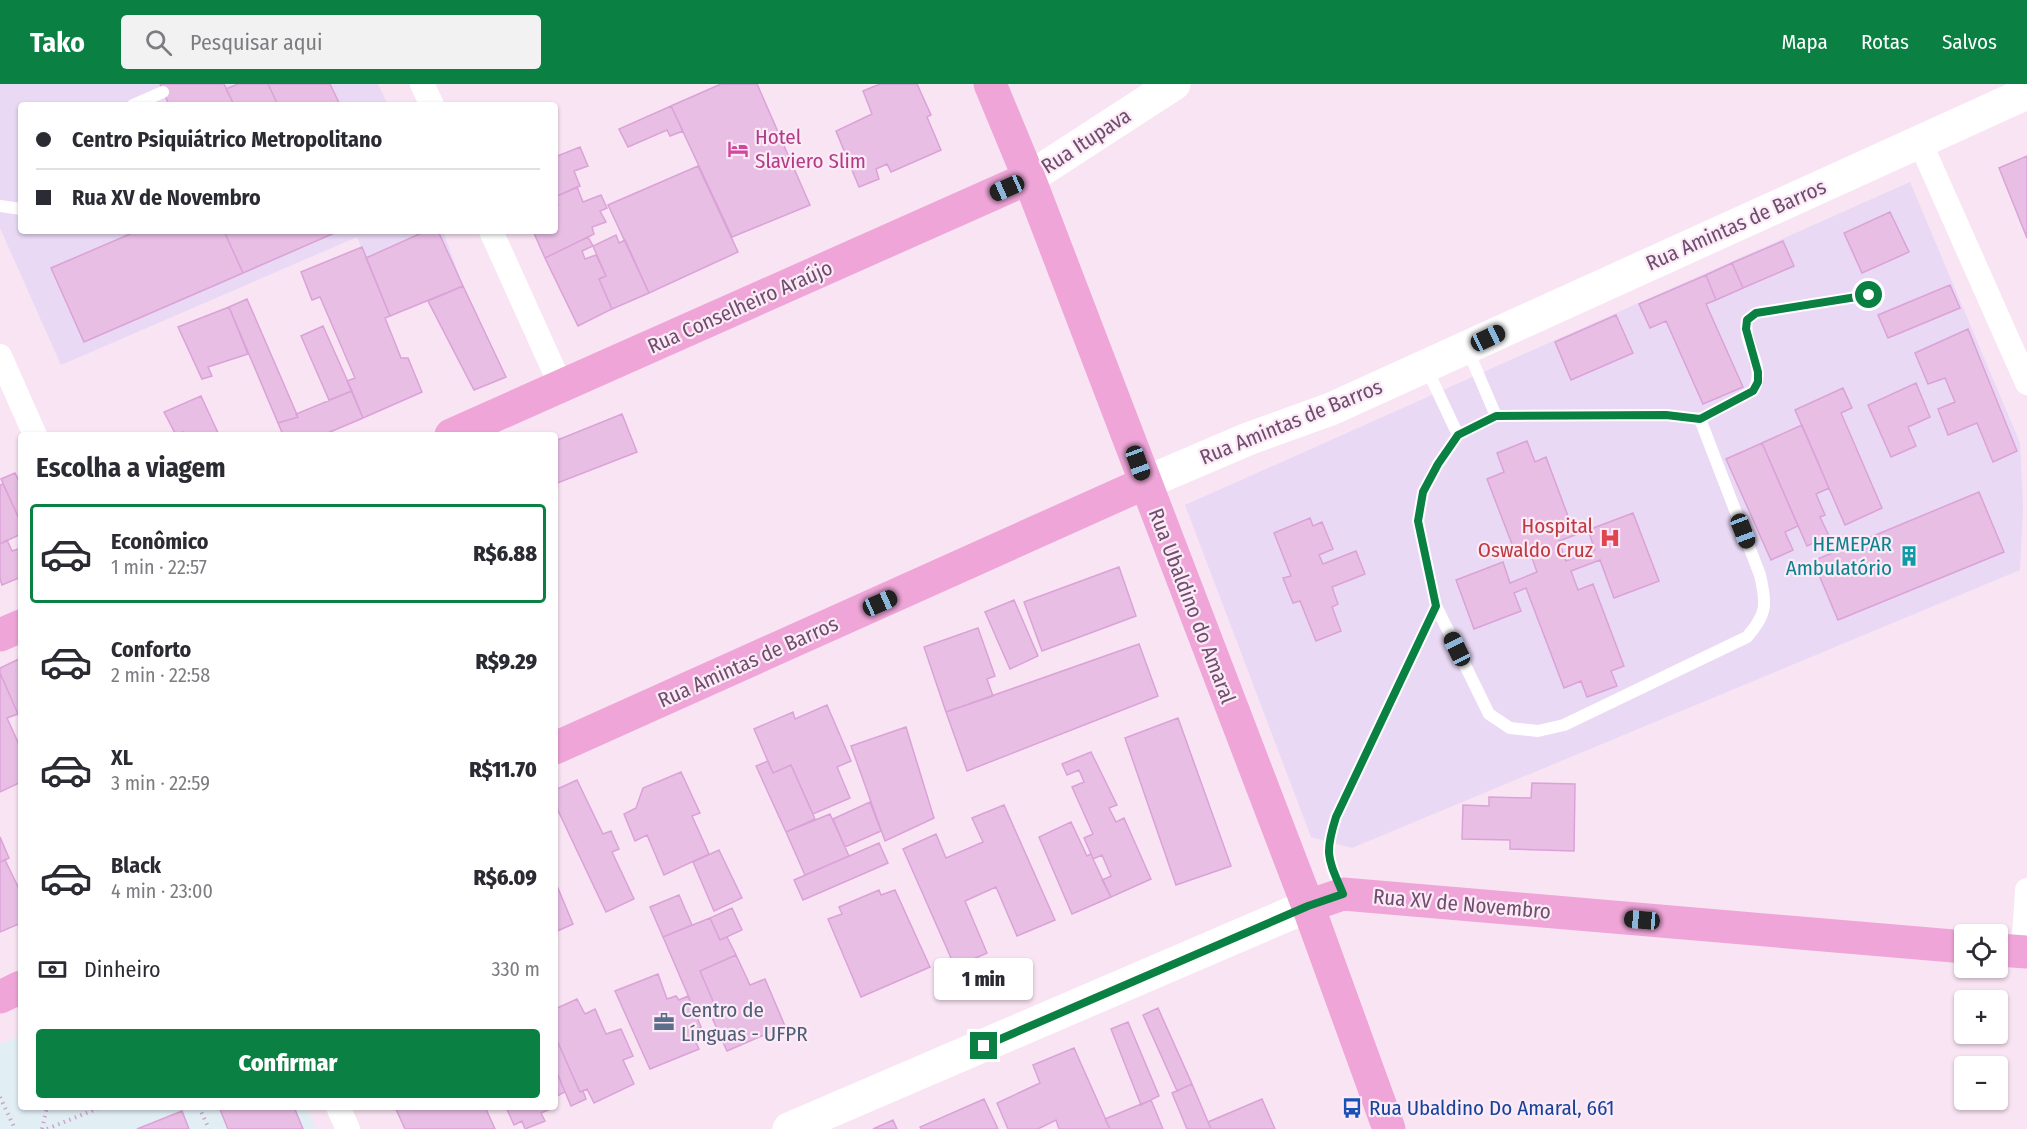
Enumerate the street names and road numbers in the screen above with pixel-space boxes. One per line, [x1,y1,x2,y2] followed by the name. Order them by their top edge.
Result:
[1036,103,1136,179] street label: Rua Itupava
[1642,174,1830,276] street label: Rua Amintas de Barros
[643,255,837,359] street label: Rua Conselheiro Araújo
[1196,374,1386,470] street label: Rua Amintas de Barros
[1143,505,1241,708] street label: Rua Ubaldino do Amaral
[654,611,842,713] street label: Rua Amintas de Barros
[1372,883,1552,925] street label: Rua XV de Novembro

